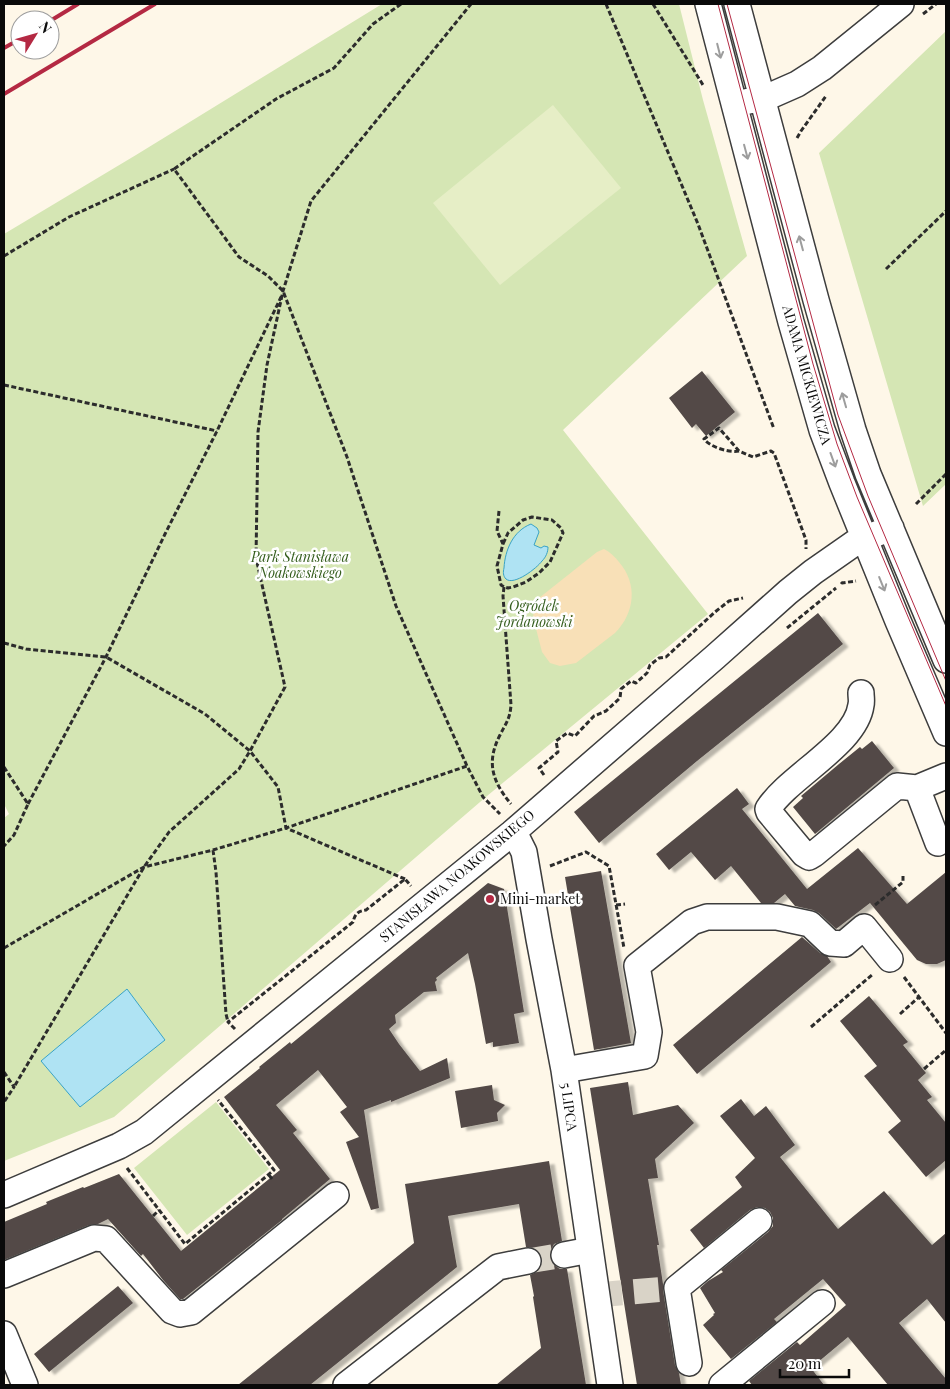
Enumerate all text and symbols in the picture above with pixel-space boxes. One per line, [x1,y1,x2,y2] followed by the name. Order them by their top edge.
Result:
[10,10,60,60] north arrow
[35,17,56,37] text: N
[715,43,725,59] one-way arrow
[742,144,751,160] one-way arrow
[795,236,805,252] one-way arrow
[778,302,837,447] street label: ADAMA MICKIEWICZA
[838,392,848,408] one-way arrow
[829,452,838,467] one-way arrow
[250,547,349,582] park label: Park Stanisława Noakowskiego
[879,576,888,591] one-way arrow
[496,596,573,631] park label: Ogródek Jordanowski
[375,805,538,946] street label: STANISŁAWA NOAKOWSKIEGO
[500,889,581,908] place label: Mini-market
[484,893,496,905] marker: Mini-market
[557,1081,582,1133] street label: 5 LIPCA
[780,1346,849,1378] scale bar
[788,1353,822,1373] text: 20 m

